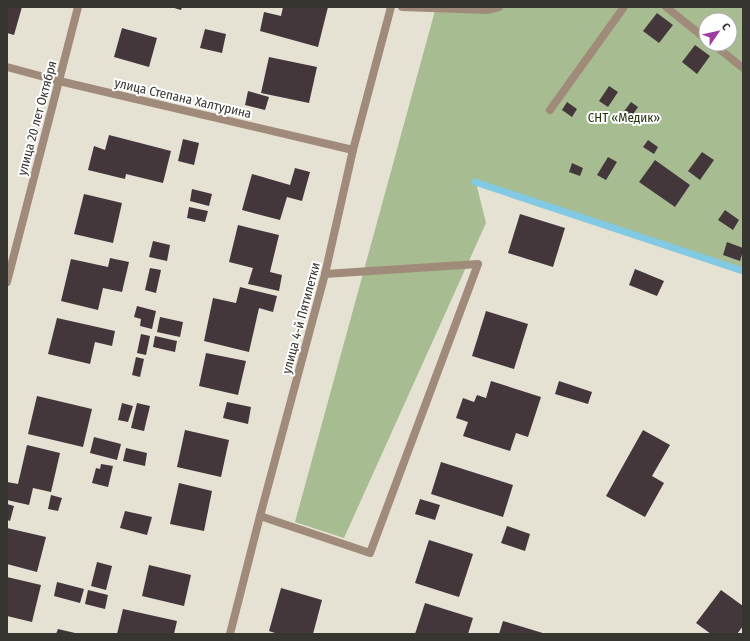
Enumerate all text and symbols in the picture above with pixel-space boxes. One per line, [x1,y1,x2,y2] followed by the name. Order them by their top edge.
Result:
[698,12,738,52] north arrow
[719,21,733,33] text: С
[14,59,60,177] street label: улица 20 лет Октября
[113,75,253,121] street label: улица Степана Халтурина
[588,110,660,125] park label: СНТ «Медик»
[279,261,323,375] street label: улица 4-й Пятилетки

